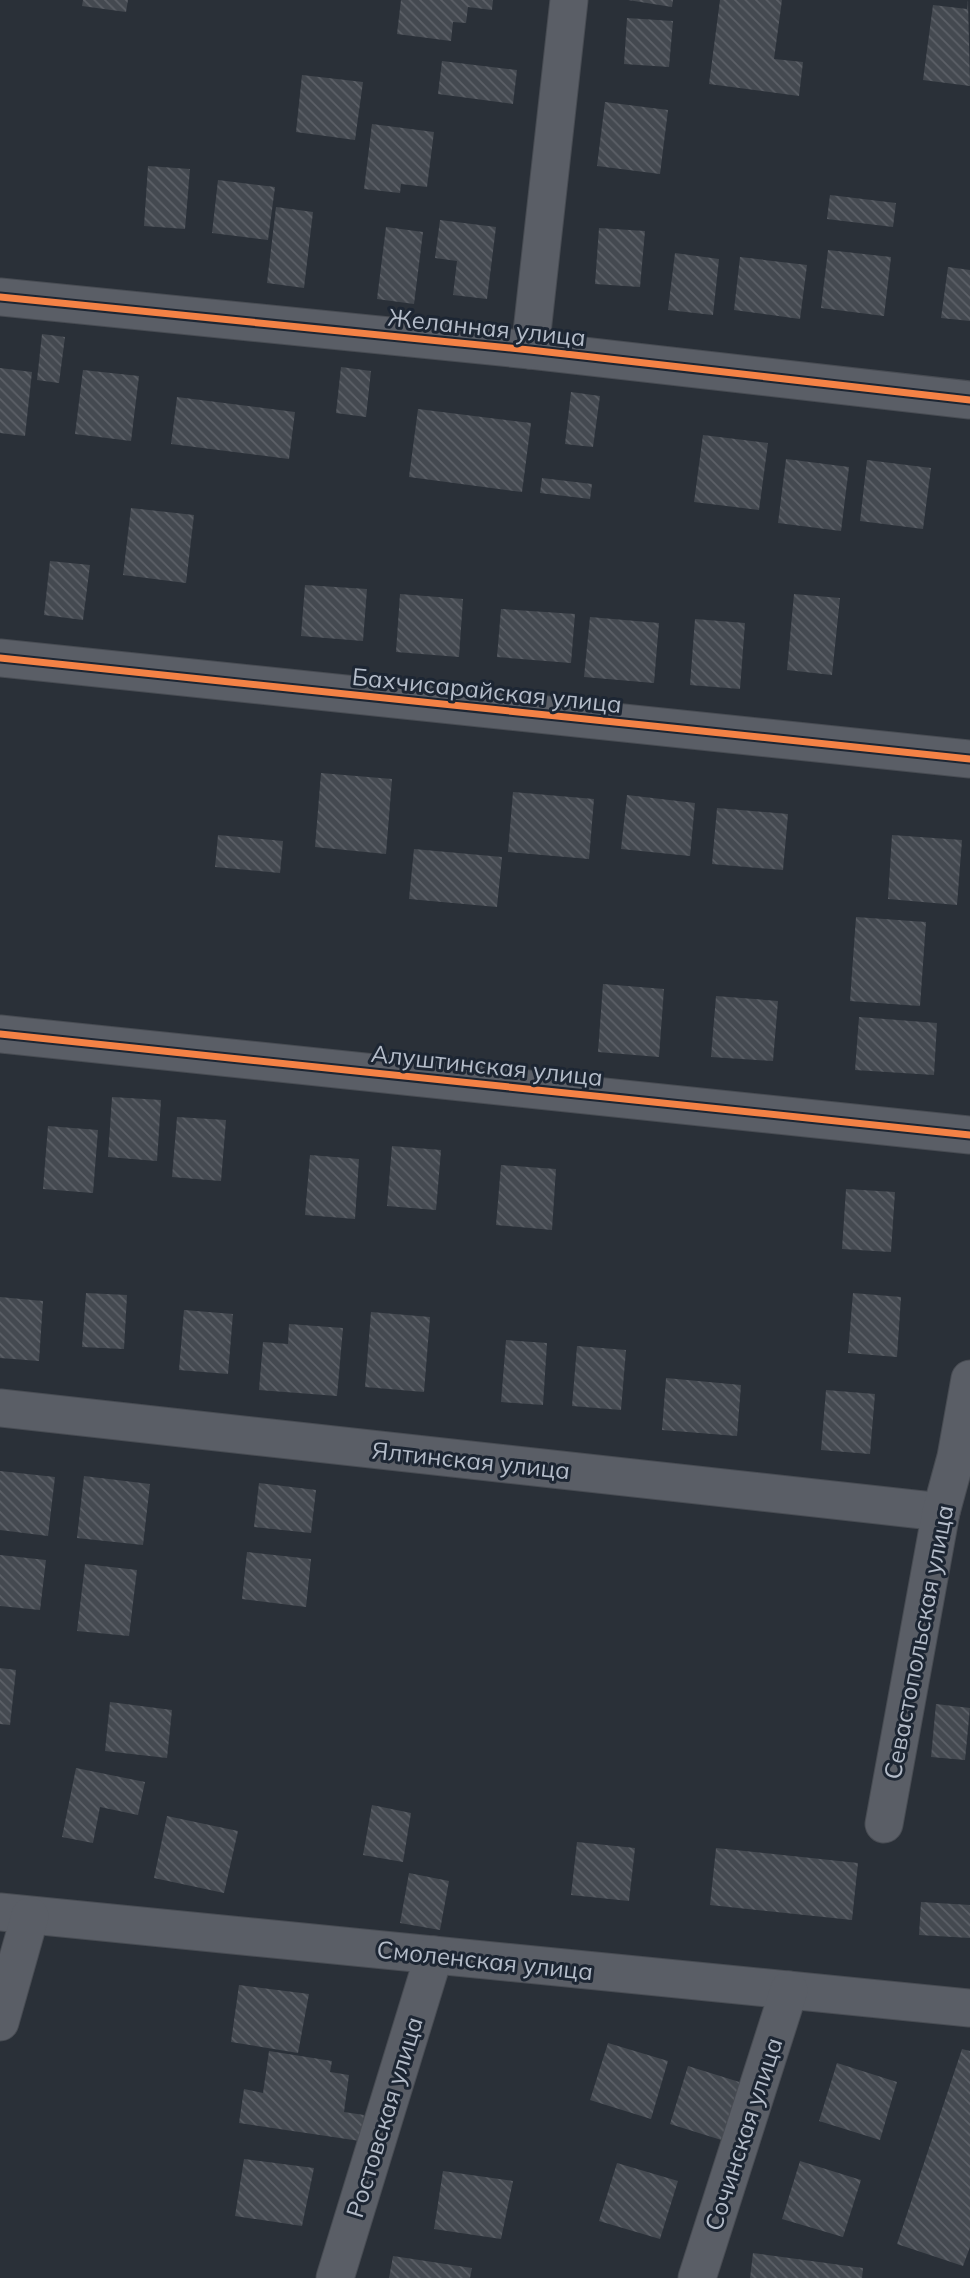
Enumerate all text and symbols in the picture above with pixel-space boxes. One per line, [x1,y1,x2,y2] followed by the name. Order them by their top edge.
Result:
[387,302,587,352] street label: Желанная улица
[351,661,623,719] street label: Бахчисарайская улица
[370,1038,604,1092] street label: Алуштинская улица
[370,1435,572,1485] street label: Ялтинская улица
[877,1502,959,1782] street label: Севастопольская улица
[375,1934,595,1986] street label: Смоленская улица
[339,2013,429,2221] street label: Ростовская улица
[698,2034,788,2234] street label: Сочинская улица

